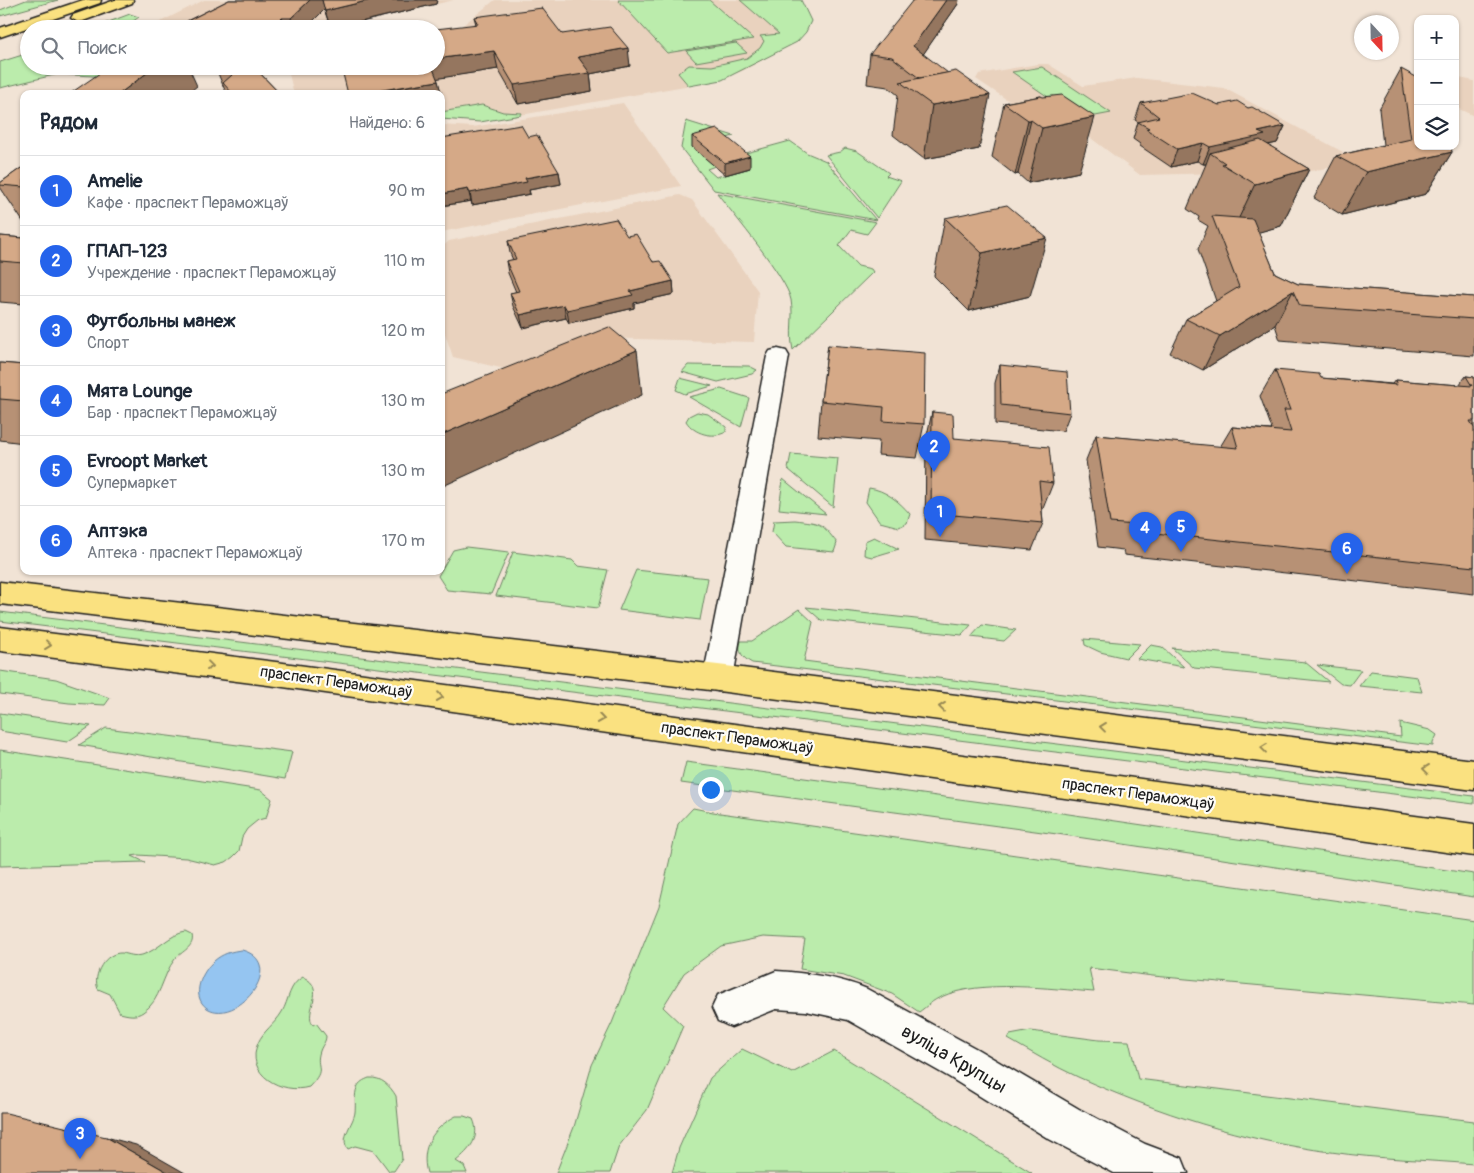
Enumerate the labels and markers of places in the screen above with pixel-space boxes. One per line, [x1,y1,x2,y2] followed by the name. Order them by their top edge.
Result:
[918,431,950,472] pin: 2
[924,496,956,537] pin: 1
[1165,511,1197,552] pin: 5
[1129,512,1161,553] pin: 4
[1331,533,1363,574] pin: 6
[64,1118,96,1159] pin: 3

